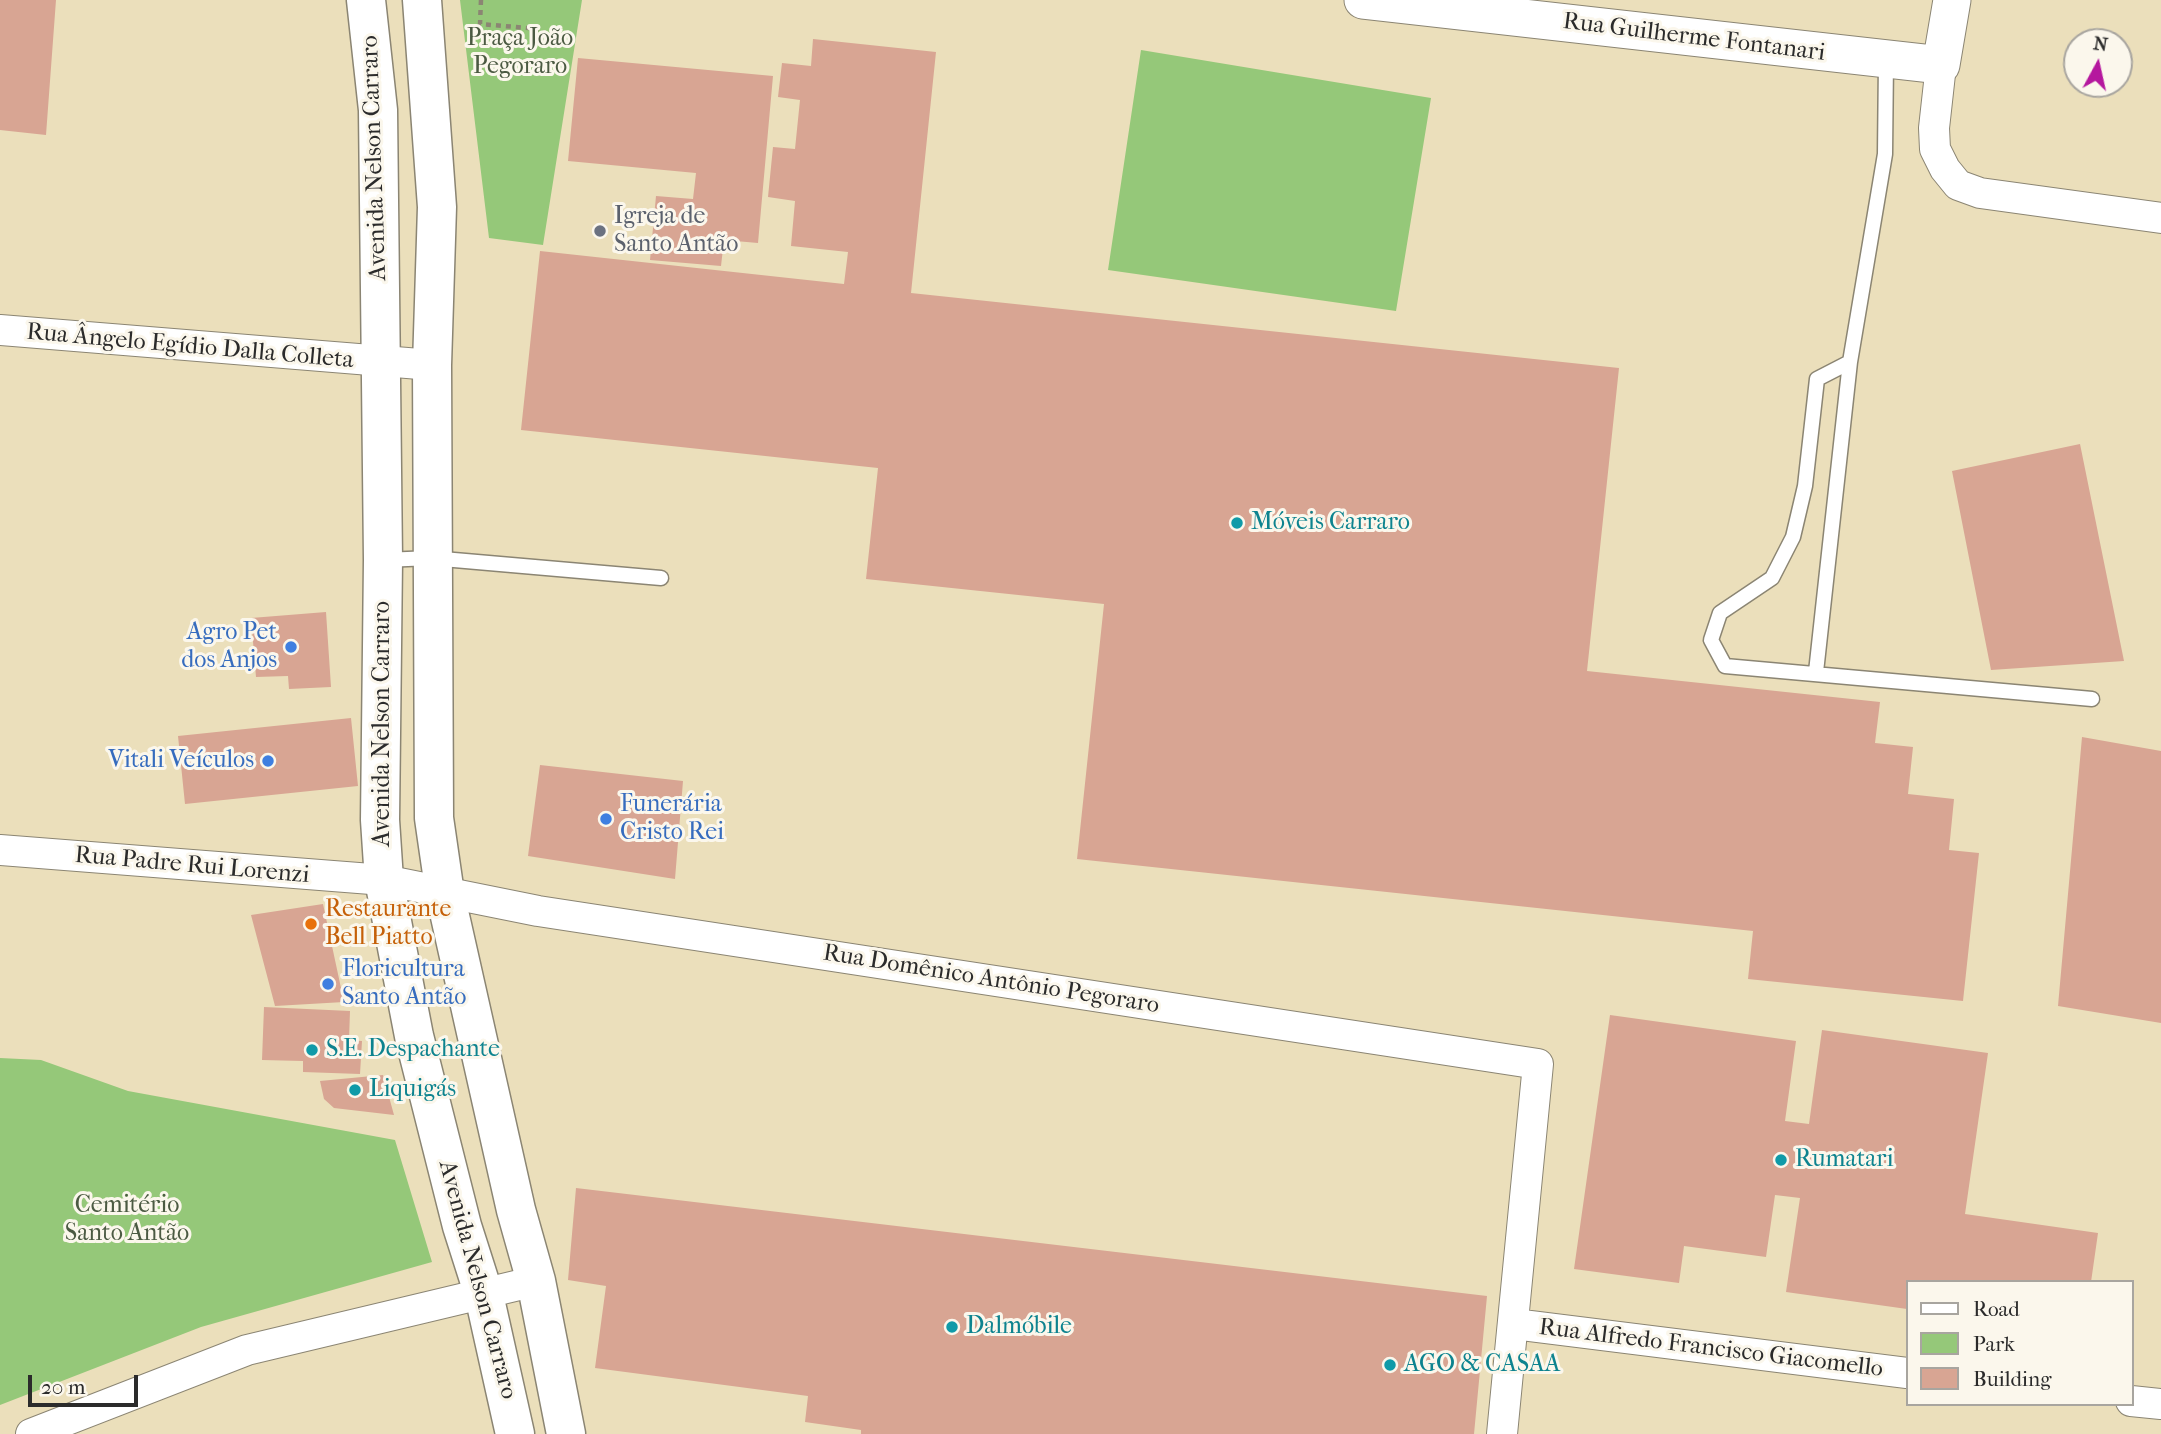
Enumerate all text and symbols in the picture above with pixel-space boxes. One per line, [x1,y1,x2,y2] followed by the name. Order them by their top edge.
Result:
[1561,8,1827,68] street label: Rua Guilherme Fontanari
[467,25,573,81] park label: Praça João Pegoraro
[2063,28,2133,98] north arrow
[2092,32,2109,56] text: N
[356,35,394,281] street label: Avenida Nelson Carraro
[614,203,738,259] place label: Igreja de Santo Antão
[592,223,608,239] marker: Igreja de Santo Antão
[25,318,355,376] street label: Rua Ângelo Egídio Dalla Colleta
[1251,509,1410,537] place label: Móveis Carraro
[1229,515,1245,531] marker: Móveis Carraro
[369,601,397,847] street label: Avenida Nelson Carraro
[181,619,277,675] place label: Agro Pet dos Anjos
[283,639,299,655] marker: Agro Pet dos Anjos
[108,747,254,775] place label: Vitali Veículos
[260,753,276,769] marker: Vitali Veículos
[620,791,724,847] place label: Funerária Cristo Rei
[598,811,614,827] marker: Funerária Cristo Rei
[74,841,310,891] street label: Rua Padre Rui Lorenzi
[325,896,451,952] place label: Restaurante Bell Piatto
[303,916,319,932] marker: Restaurante Bell Piatto
[821,939,1161,1021] street label: Rua Domênico Antônio Pegoraro
[342,956,466,1012] place label: Floricultura Santo Antão
[320,976,336,992] marker: Floricultura Santo Antão
[326,1036,500,1064] place label: S.E. Despachante
[304,1042,320,1058] marker: S.E. Despachante
[369,1076,456,1104] place label: Liquigás
[347,1082,363,1098] marker: Liquigás
[1795,1146,1894,1174] place label: Rumatari
[1773,1152,1789,1168] marker: Rumatari
[431,1158,523,1402] street label: Avenida Nelson Carraro
[65,1192,189,1248] park label: Cemitério Santo Antão
[1906,1280,2133,1406] legend
[1973,1297,2020,1321] text: Road
[966,1313,1072,1341] place label: Dalmóbile
[1537,1314,1885,1384] street label: Rua Alfredo Francisco Giacomello
[944,1319,960,1335] marker: Dalmóbile
[1973,1332,2015,1356] text: Park
[1404,1351,1560,1379] place label: AGO & CASAA
[1382,1357,1398,1373] marker: AGO & CASAA
[32,1360,142,1404] scale bar
[1973,1367,2051,1391] text: Building
[41,1375,85,1399] text: 20 m

